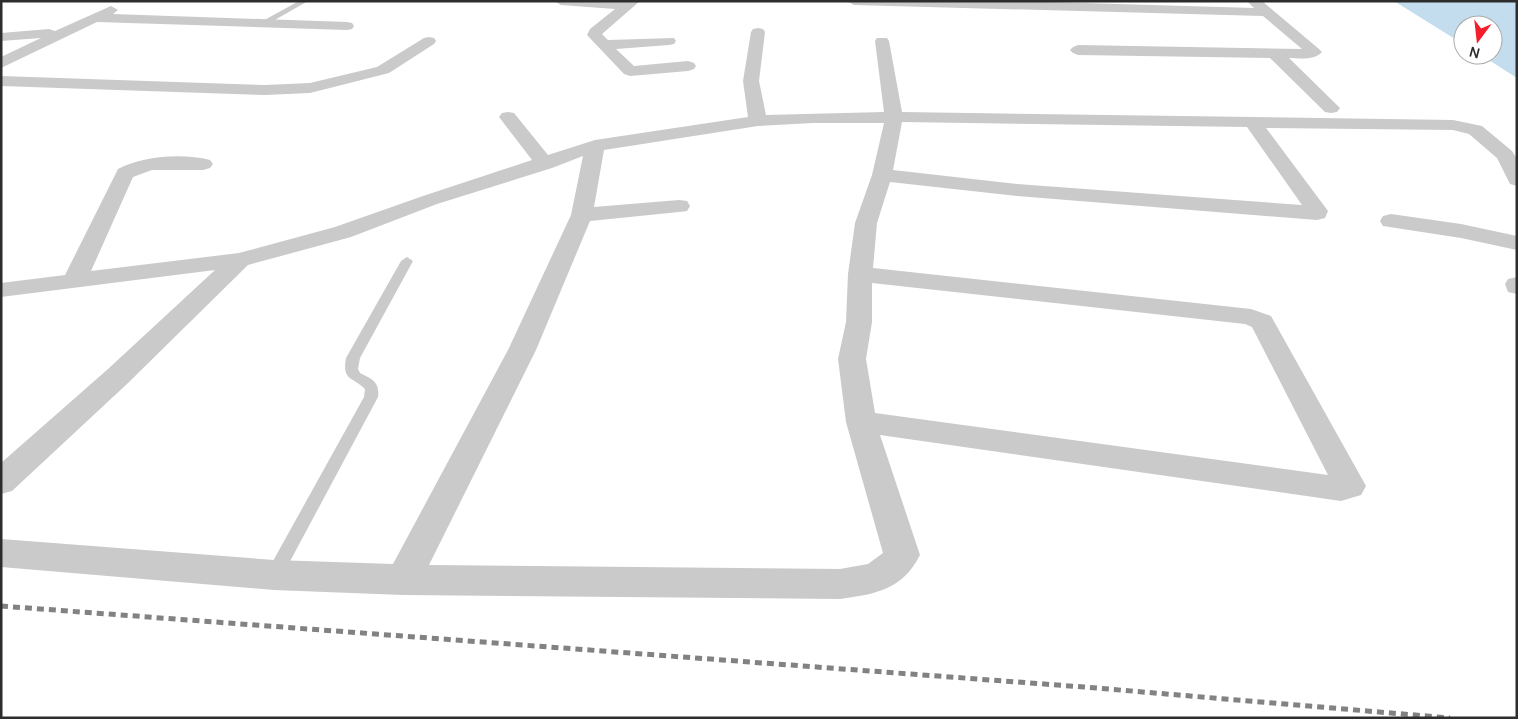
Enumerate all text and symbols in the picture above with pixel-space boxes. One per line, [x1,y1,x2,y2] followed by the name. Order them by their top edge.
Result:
[1453,15,1503,65] north arrow
[1467,43,1482,64] text: N

